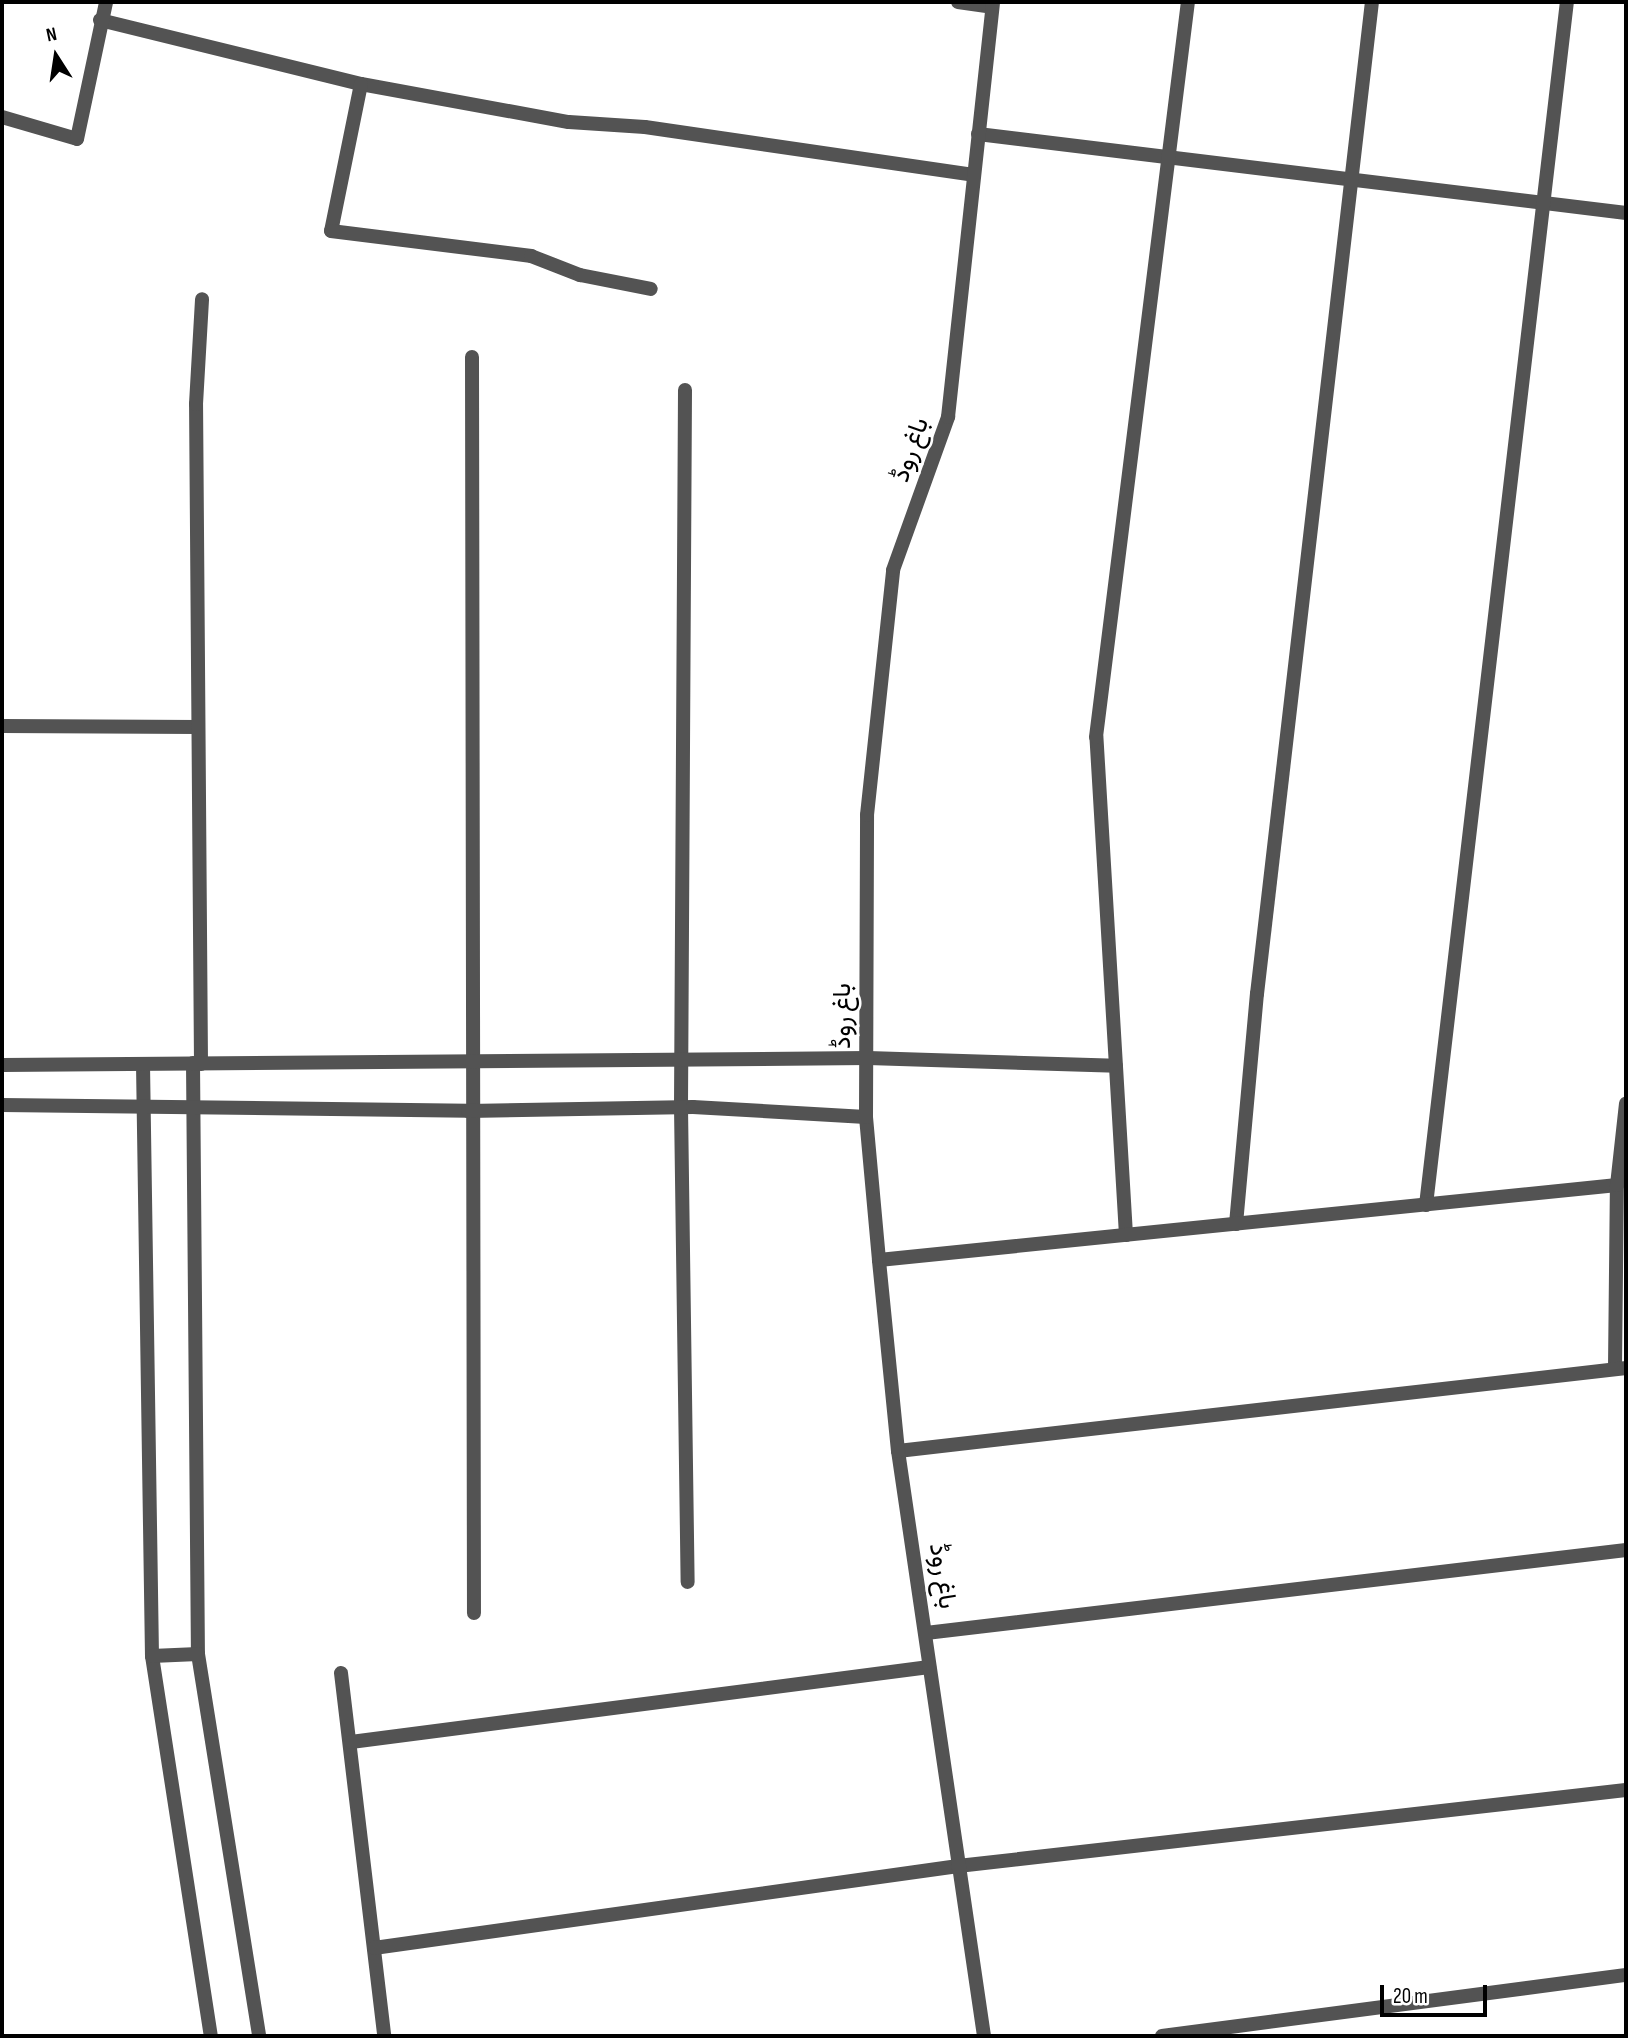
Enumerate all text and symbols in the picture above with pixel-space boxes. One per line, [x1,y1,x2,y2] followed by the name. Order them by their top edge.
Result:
[21,21,91,91] north arrow
[44,23,59,47] text: N
[886,414,936,486] street label: باغ روڈ
[827,983,859,1049] street label: باغ روڈ
[921,1541,963,1611] street label: باغ روڈ
[1383,1972,1490,2016] scale bar
[1393,1984,1428,2009] text: 20 m

